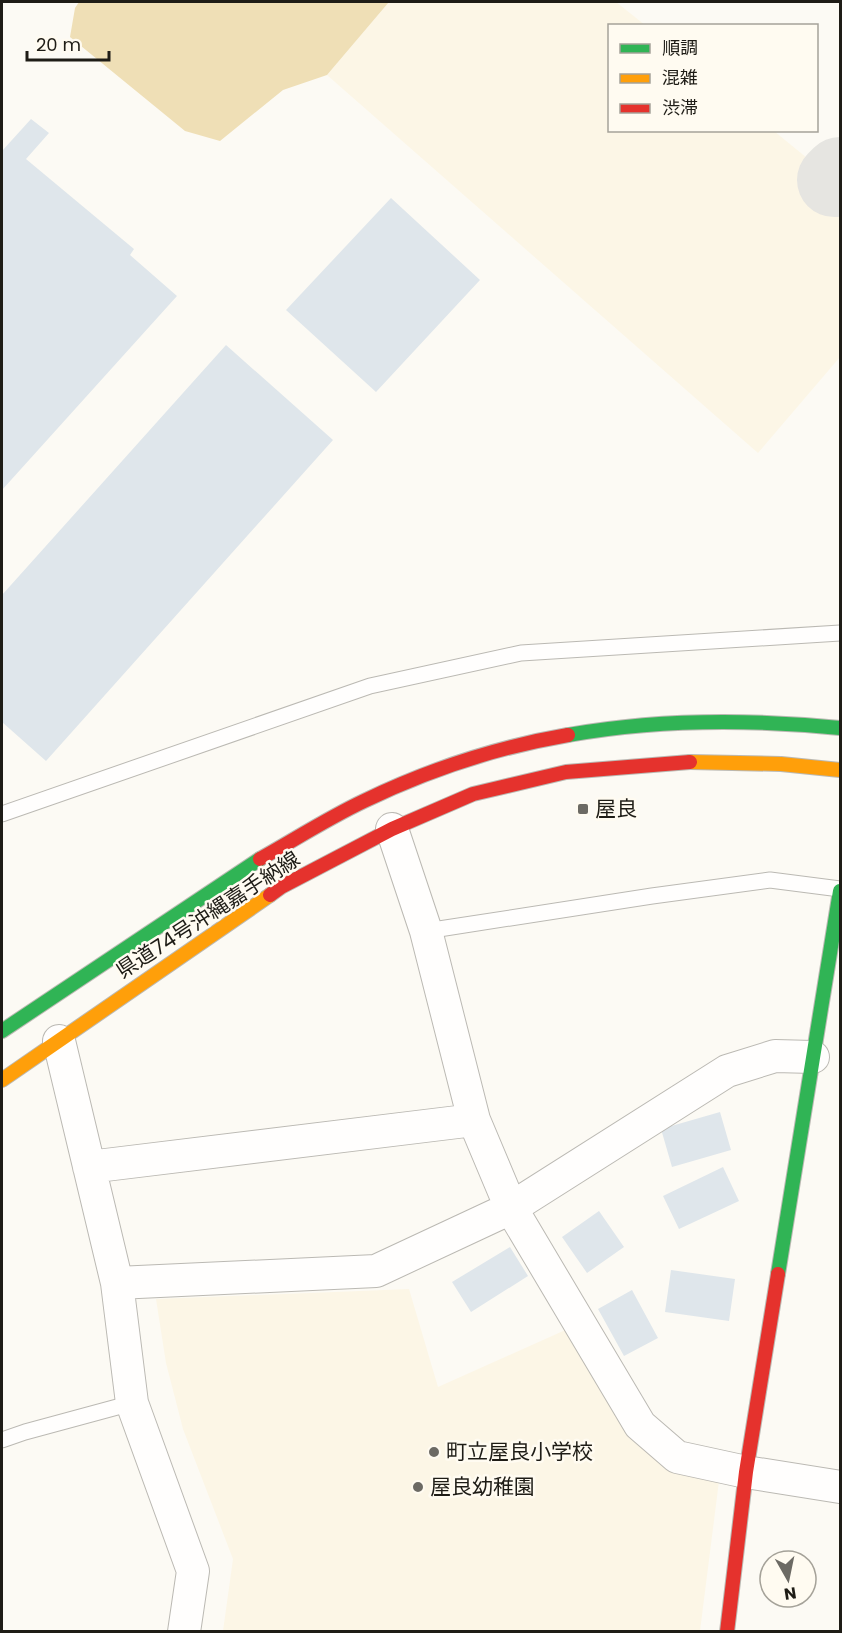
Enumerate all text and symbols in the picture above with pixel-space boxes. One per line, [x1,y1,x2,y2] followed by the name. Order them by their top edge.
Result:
[27,24,110,62] scale bar
[608,24,818,132] legend
[36,32,81,57] text: 20 m
[662,35,698,60] text: 順調
[662,65,698,90] text: 混雑
[662,95,698,120] text: 渋滞
[595,794,637,823] place label: 屋良
[576,802,590,816] marker: 屋良
[110,844,305,985] street label: 県道74号沖縄嘉手納線
[446,1437,593,1466] place label: 町立屋良小学校
[427,1445,441,1459] marker: 町立屋良小学校
[430,1472,535,1501] place label: 屋良幼稚園
[411,1480,425,1494] marker: 屋良幼稚園
[758,1549,818,1609] north arrow
[783,1581,798,1606] text: N

